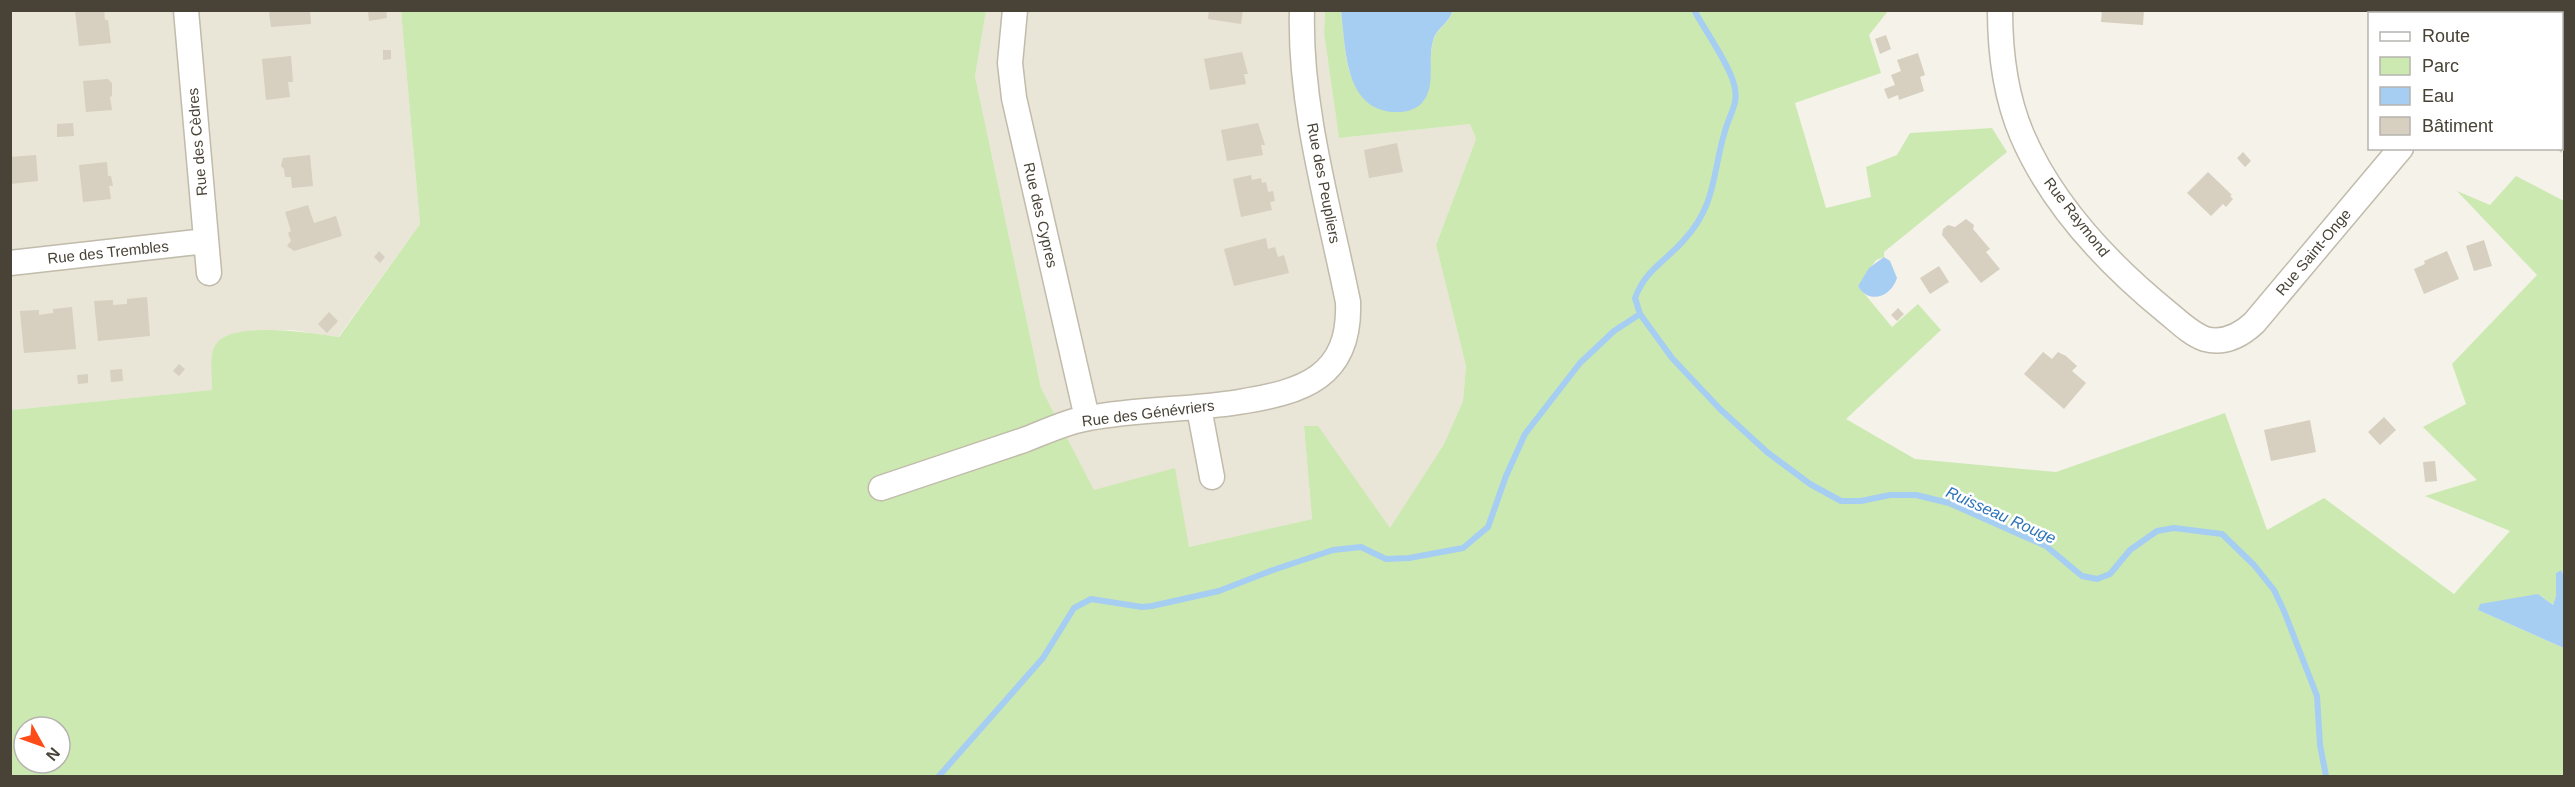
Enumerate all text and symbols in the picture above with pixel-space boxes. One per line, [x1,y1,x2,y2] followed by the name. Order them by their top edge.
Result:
[2368,12,2563,150] legend
[2422,26,2470,46] text: Route
[2422,56,2459,76] text: Parc
[2422,86,2454,106] text: Eau
[184,87,210,197] street label: Rue des Cèdres
[2422,116,2493,136] text: Bâtiment
[1304,121,1344,245] street label: Rue des Peupliers
[1021,161,1061,269] street label: Rue des Cypres
[2041,174,2113,260] street label: Rue Raymond
[2272,205,2354,299] street label: Rue Saint-Onge
[47,237,169,267] street label: Rue des Trembles
[1081,396,1215,430] street label: Rue des Génévriers
[1944,483,2059,547] water label: Ruisseau Rouge
[12,715,72,775] north arrow
[43,744,63,764] text: N

